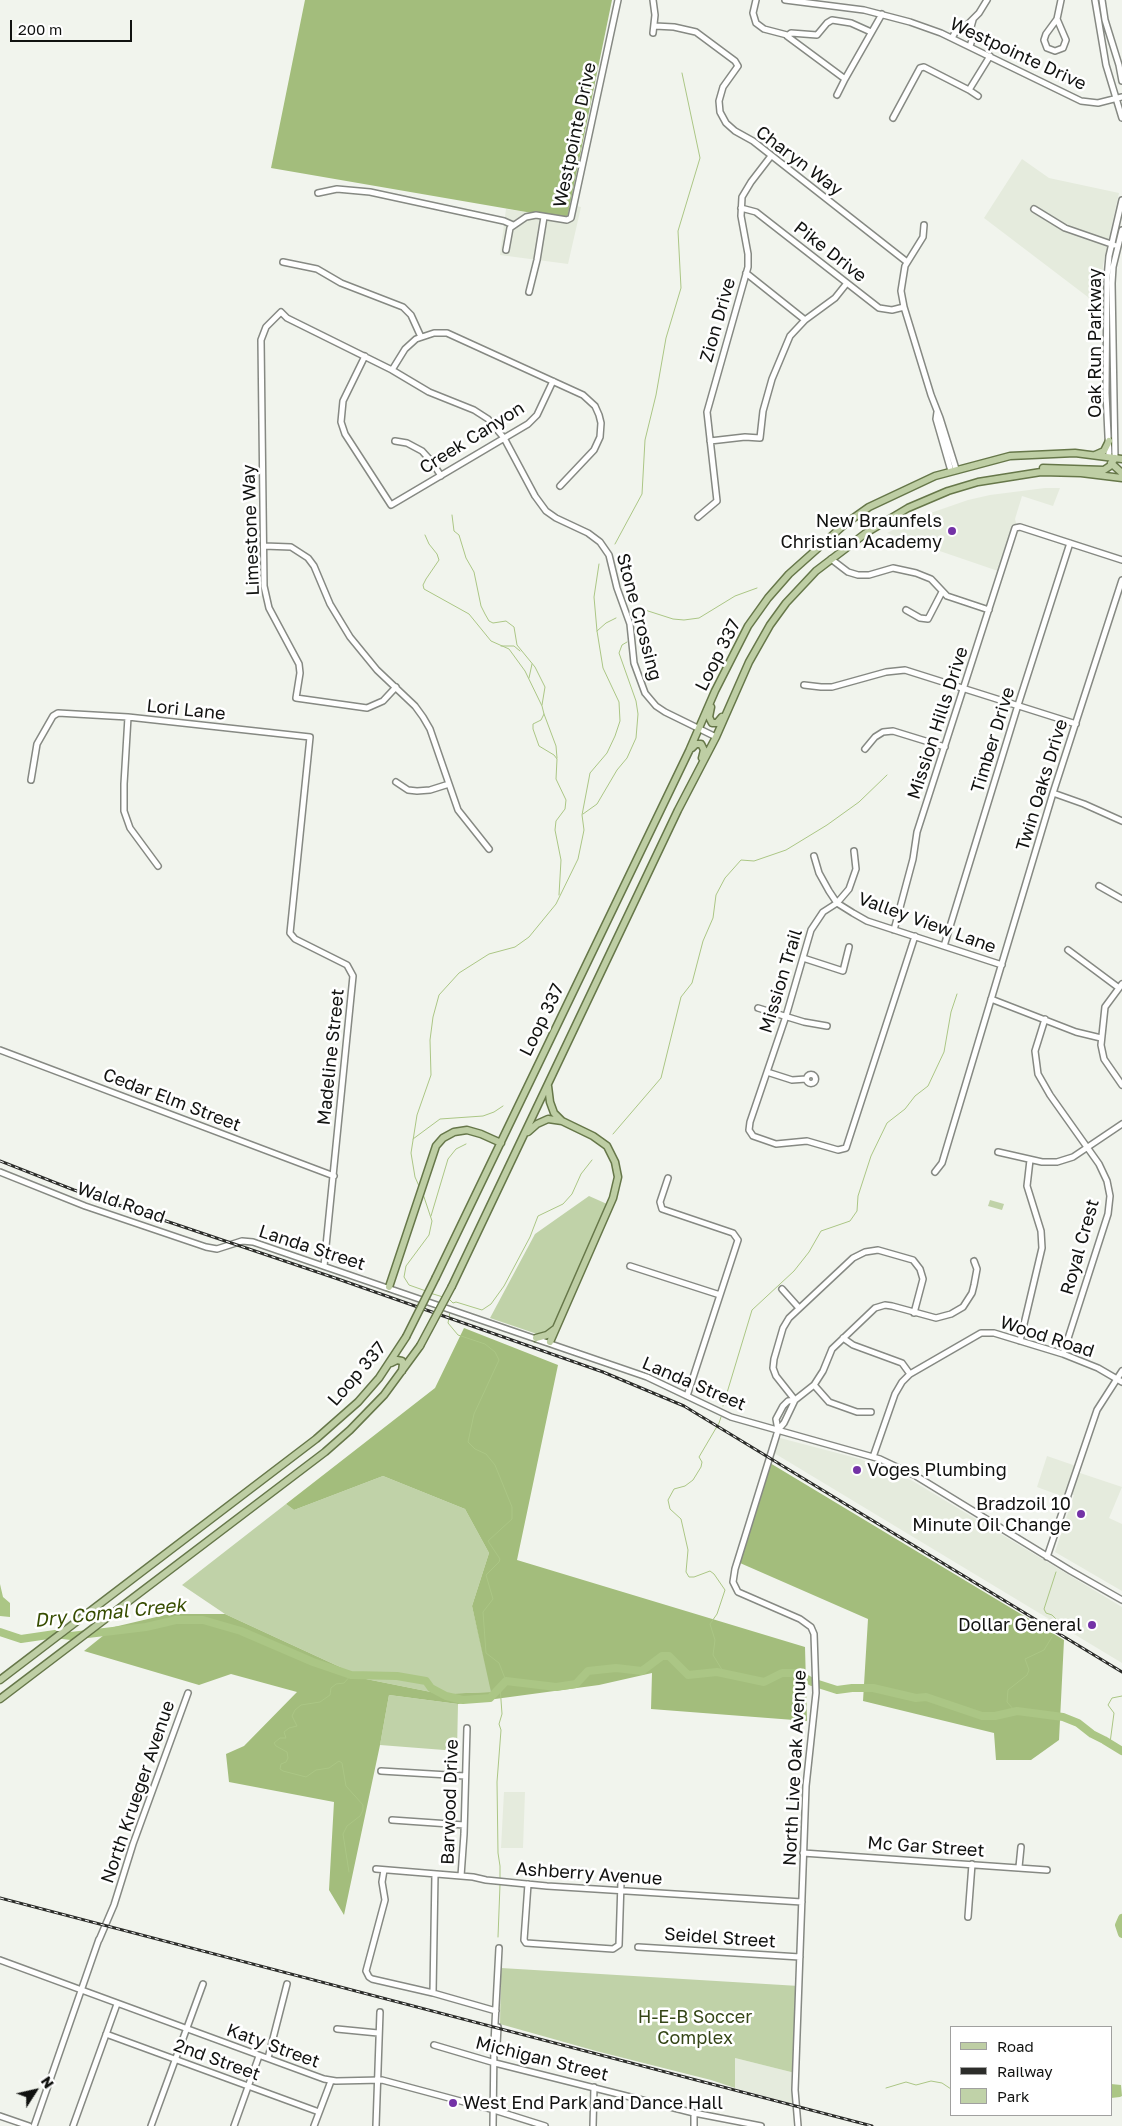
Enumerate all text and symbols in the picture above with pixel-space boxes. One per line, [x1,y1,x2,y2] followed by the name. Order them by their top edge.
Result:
[12,10,135,42] scale bar
[946,13,1090,95] street label: Westpointe Drive
[18,20,62,38] text: 200 m
[549,60,601,210] street label: Westpointe Drive
[751,121,847,201] street label: Charyn Way
[789,217,871,287] street label: Pike Drive
[1084,268,1106,418] street label: Oak Run Parkway
[696,275,740,365] street label: Zion Drive
[416,397,528,479] street label: Creek Canyon
[238,464,264,596] street label: Limestone Way
[781,510,942,552] place label: New Braunfels Christian Academy
[946,525,958,537] marker: New Braunfels Christian Academy
[612,551,666,683] street label: Stone Crossing
[691,615,745,695] street label: Loop 337
[903,644,973,802] street label: Mission Hills Drive
[967,684,1019,796] street label: Timber Drive
[145,695,227,725] street label: Lori Lane
[1012,716,1072,854] street label: Twin Oaks Drive
[855,888,999,958] street label: Valley View Lane
[755,926,807,1036] street label: Mission Trail
[515,980,569,1060] street label: Loop 337
[313,988,349,1126] street label: Madeline Street
[100,1064,244,1136] street label: Cedar Elm Street
[74,1178,168,1228] street label: Wald Road
[1056,1197,1104,1297] street label: Royal Crest
[256,1221,368,1275] street label: Landa Street
[997,1312,1097,1362] street label: Wood Road
[323,1338,391,1410] street label: Loop 337
[639,1352,749,1416] street label: Landa Street
[867,1459,1007,1481] place label: Voges Plumbing
[851,1464,863,1476] marker: Voges Plumbing
[912,1493,1071,1536] place label: Bradzoil 10 Minute Oil Change
[1075,1508,1087,1520] marker: Bradzoil 10 Minute Oil Change
[33,1594,187,1632] water label: Dry Comal Creek
[958,1614,1082,1636] place label: Dollar General
[1086,1619,1098,1631] marker: Dollar General
[779,1670,811,1866] street label: North Live Oak Avenue
[97,1698,179,1886] street label: North Krueger Avenue
[437,1739,463,1865] street label: Barwood Drive
[867,1832,985,1862] street label: Mc Gar Street
[515,1858,663,1890] street label: Ashberry Avenue
[663,1923,777,1953] street label: Seidel Street
[638,2006,752,2048] park label: H-E-B Soccer Complex
[223,2019,323,2073] street label: Katy Street
[950,2026,1112,2116] legend
[473,2032,611,2086] street label: Michigan Street
[171,2034,263,2086] street label: 2nd Street
[997,2037,1034,2055] text: Road
[997,2062,1053,2080] text: Railway
[10,2066,60,2116] north arrow
[38,2073,58,2091] text: N
[997,2087,1029,2105] text: Park
[463,2092,723,2114] place label: West End Park and Dance Hall
[447,2097,459,2109] marker: West End Park and Dance Hall

